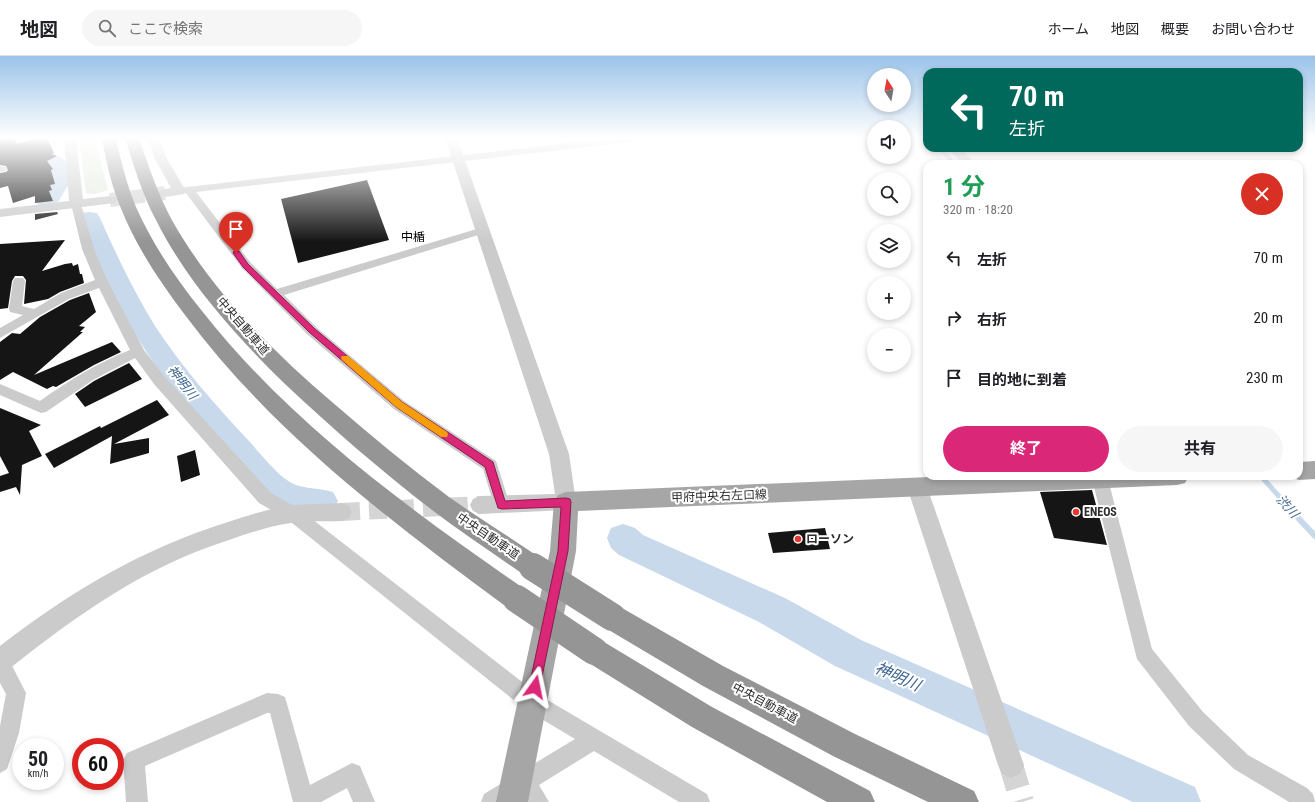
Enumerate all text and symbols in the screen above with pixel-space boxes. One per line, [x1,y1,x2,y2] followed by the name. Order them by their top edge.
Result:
[82,10,362,46] search box
[96,17,118,39] icon: search
[20,18,58,41] text: 地図
[128,20,203,38] text: ここで検索
[1047,21,1089,37] text: ホーム
[1111,21,1139,37] text: 地図
[1161,21,1189,37] text: 概要
[1211,21,1295,37] text: お問い合わせ
[867,68,911,112] north arrow
[867,68,911,372] map controls
[1009,80,1065,113] text: 70 m
[943,84,995,136] icon: left
[1009,118,1045,139] text: 左折
[867,120,911,164] button: sound
[867,172,911,216] button: search
[943,173,985,201] text: 1 分
[1241,173,1283,215] button: close
[943,202,1013,217] text: 320 m · 18:20
[219,212,253,253] pin
[225,218,247,240] icon: arrive
[867,224,911,268] button: layers
[401,230,425,244] district label: 中楯
[943,247,965,269] icon: left
[1253,249,1283,267] text: 70 m
[977,251,1007,269] text: 左折
[867,276,911,320] button: +
[214,294,272,358] street label: 中央自動車道
[943,307,965,329] icon: right
[1253,309,1283,327] text: 20 m
[977,311,1007,329] text: 右折
[867,328,911,372] button: −
[165,362,202,404] water label: 神明川
[943,367,965,389] icon: arrive
[1246,369,1283,387] text: 230 m
[977,371,1067,389] text: 目的地に到着
[943,426,1109,472] button: 終了
[1117,426,1283,472] button: 共有
[671,487,767,505] street label: 甲府中央右左口線
[1273,492,1303,522] water label: 渋川
[1084,505,1117,519] place label: ENEOS
[1071,507,1081,517] marker: ENEOS
[454,510,522,562] street label: 中央自動車道
[806,532,854,546] place label: ローソン
[793,534,803,544] marker: ローソン
[872,658,925,696] water label: 神明川
[514,666,556,708] position arrow
[730,680,800,726] street label: 中央自動車道
[72,738,124,790] speed limit sign: 60
[28,747,48,771] text: 50
[28,768,48,779] text: km/h

